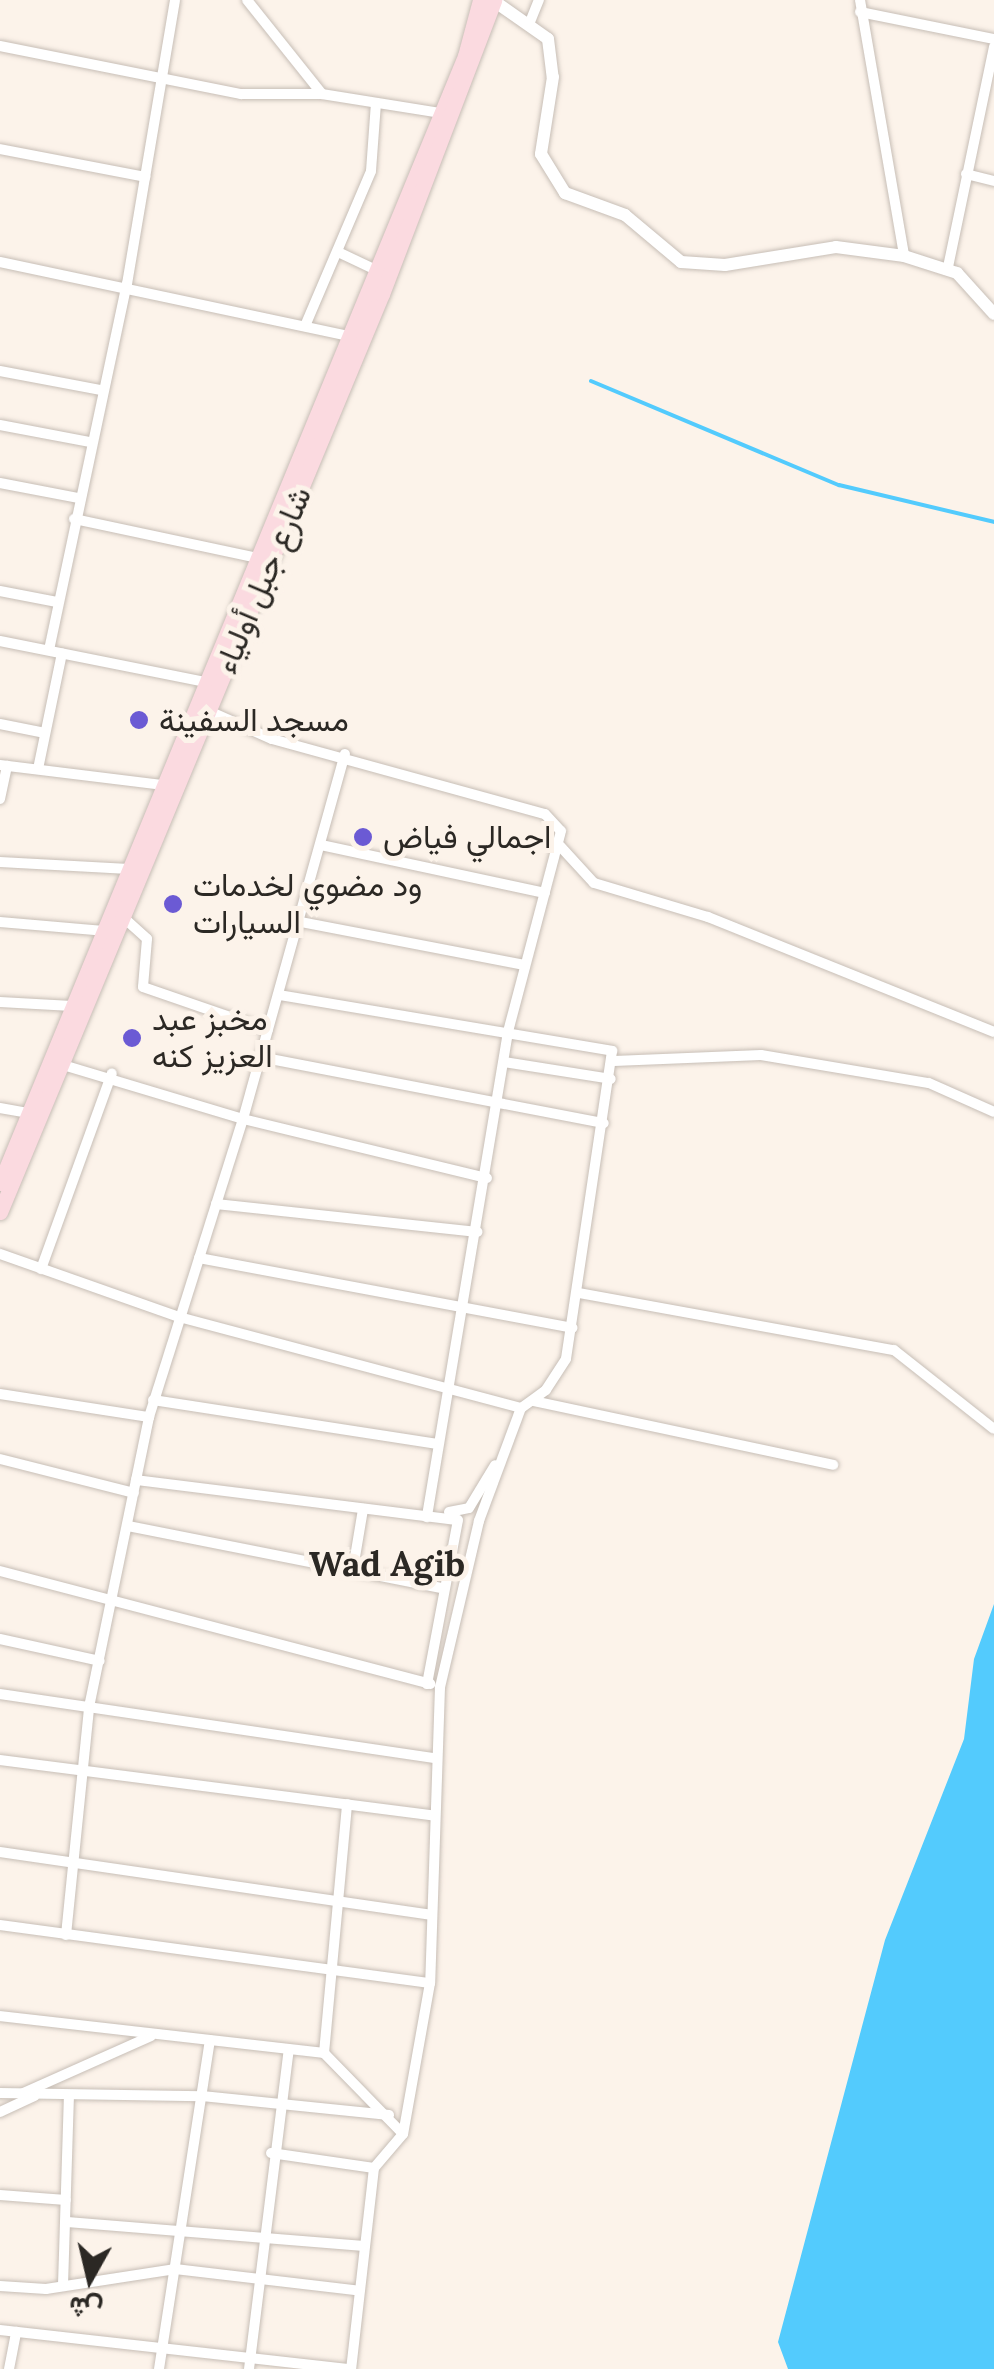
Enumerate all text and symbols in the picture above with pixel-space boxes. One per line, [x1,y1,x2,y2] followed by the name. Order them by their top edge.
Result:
[206,481,320,679] street label: شارع جبل أولياء
[159,701,349,739] place label: مسجد السفينة
[128,709,150,731] marker: مسجد السفينة
[383,818,552,856] place label: اجمالي فياض
[352,826,374,848] marker: اجمالي فياض
[193,867,422,942] place label: ود مضوي لخدمات السيارات
[162,893,184,915] marker: ود مضوي لخدمات السيارات
[152,1001,273,1076] place label: مخبز عبد العزيز كنه
[121,1027,143,1049] marker: مخبز عبد العزيز كنه
[309,1543,465,1585] district label: Wad Agib
[40,2229,140,2329] north arrow
[67,2289,105,2329] text: ش

